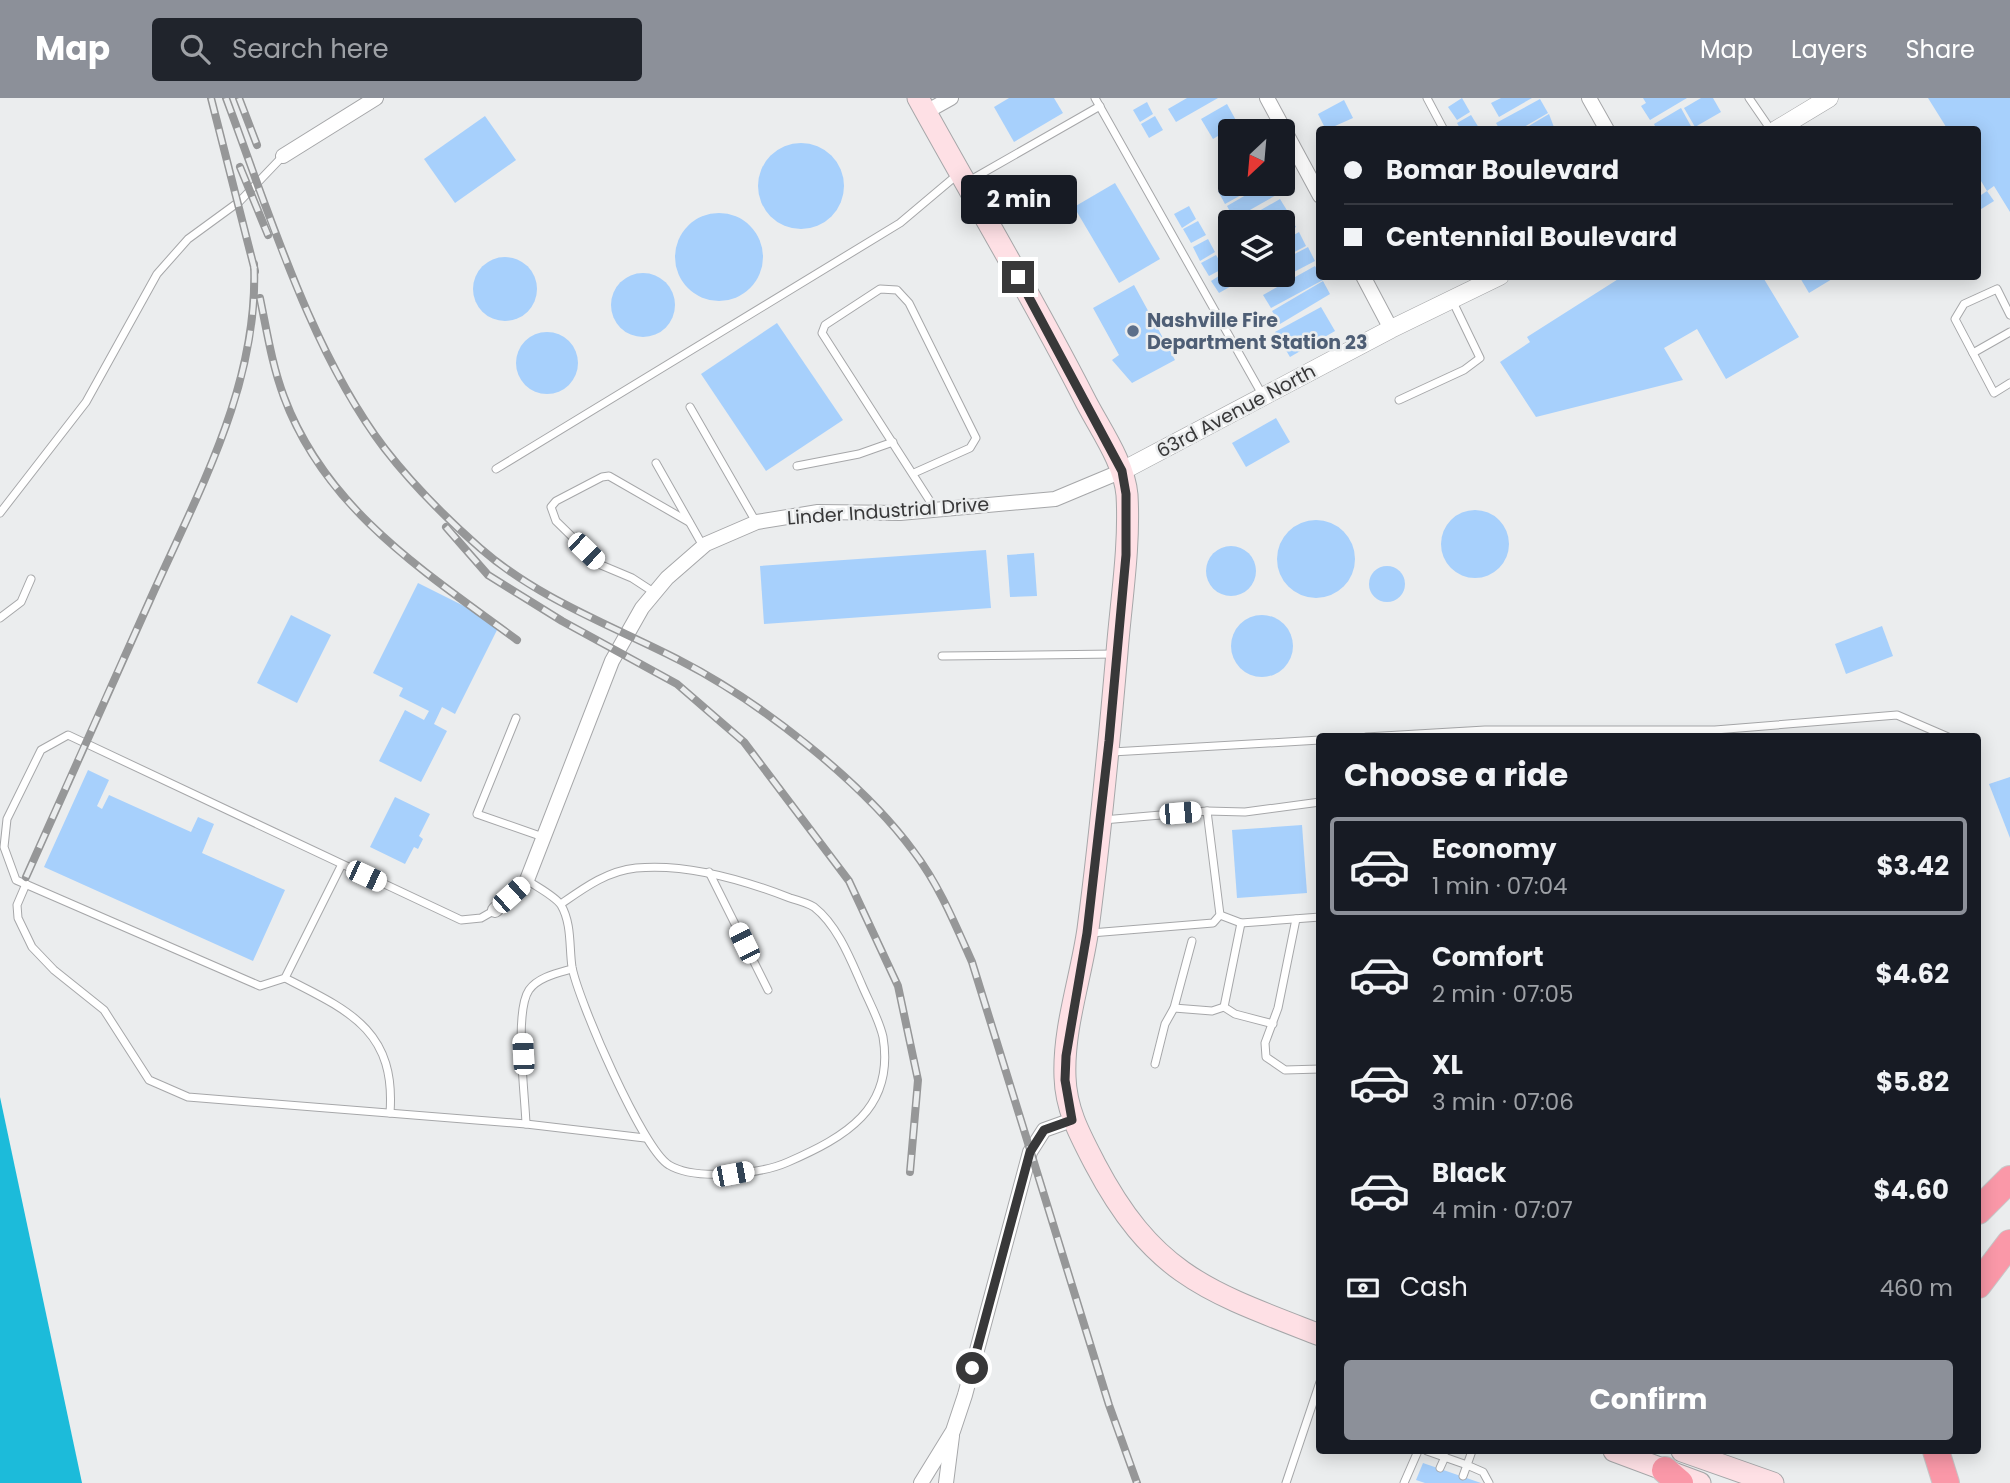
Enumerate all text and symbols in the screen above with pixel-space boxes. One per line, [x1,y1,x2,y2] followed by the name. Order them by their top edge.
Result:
[152,18,642,81] search box
[35,25,110,72] text: Map
[176,30,214,68] icon: search
[232,31,389,67] text: Search here
[1700,33,1753,66] text: Map
[1791,33,1867,66] text: Layers
[1905,33,1975,66] text: Share
[1218,119,1295,196] north arrow
[1218,119,1295,287] map controls
[1386,152,1619,188] text: Bomar Boulevard
[960,176,1076,225] callout: 2 min
[987,183,1051,215] text: 2 min
[1218,210,1295,287] button: layers
[1386,219,1677,255] text: Centennial Boulevard
[1002,261,1034,293] route end
[1147,307,1367,356] place label: Nashville Fire Department Station 23
[1125,323,1141,339] marker: Nashville Fire Department Station 23
[1152,358,1320,464] street label: 63rd Avenue North
[786,490,990,532] street label: Linder Industrial Drive
[564,529,609,573] car
[1344,752,1568,797] text: Choose a ride
[1159,801,1202,825] car
[1432,831,1556,867] text: Economy
[1348,835,1411,898] icon: car
[1876,848,1949,884] text: $3.42
[343,858,390,894] car
[1432,870,1568,902] text: 1 min · 07:04
[489,873,534,917] car
[726,920,763,966] car
[1432,939,1544,975] text: Comfort
[1348,943,1411,1006] icon: car
[1876,956,1949,992] text: $4.62
[1432,978,1573,1010] text: 2 min · 07:05
[512,1032,535,1076] car
[1432,1047,1463,1083] text: XL
[1348,1051,1411,1114] icon: car
[1876,1064,1949,1100] text: $5.82
[1432,1086,1574,1118] text: 3 min · 07:06
[1432,1155,1506,1191] text: Black
[1348,1159,1411,1222] icon: car
[711,1160,756,1188] car
[1873,1172,1949,1208] text: $4.60
[1432,1194,1573,1226] text: 4 min · 07:07
[1344,1269,1382,1307] icon: cash
[1400,1269,1468,1305] text: Cash
[1880,1272,1953,1304] text: 460 m
[956,1352,988,1384] route start
[1344,1360,1953,1440] button: Confirm

